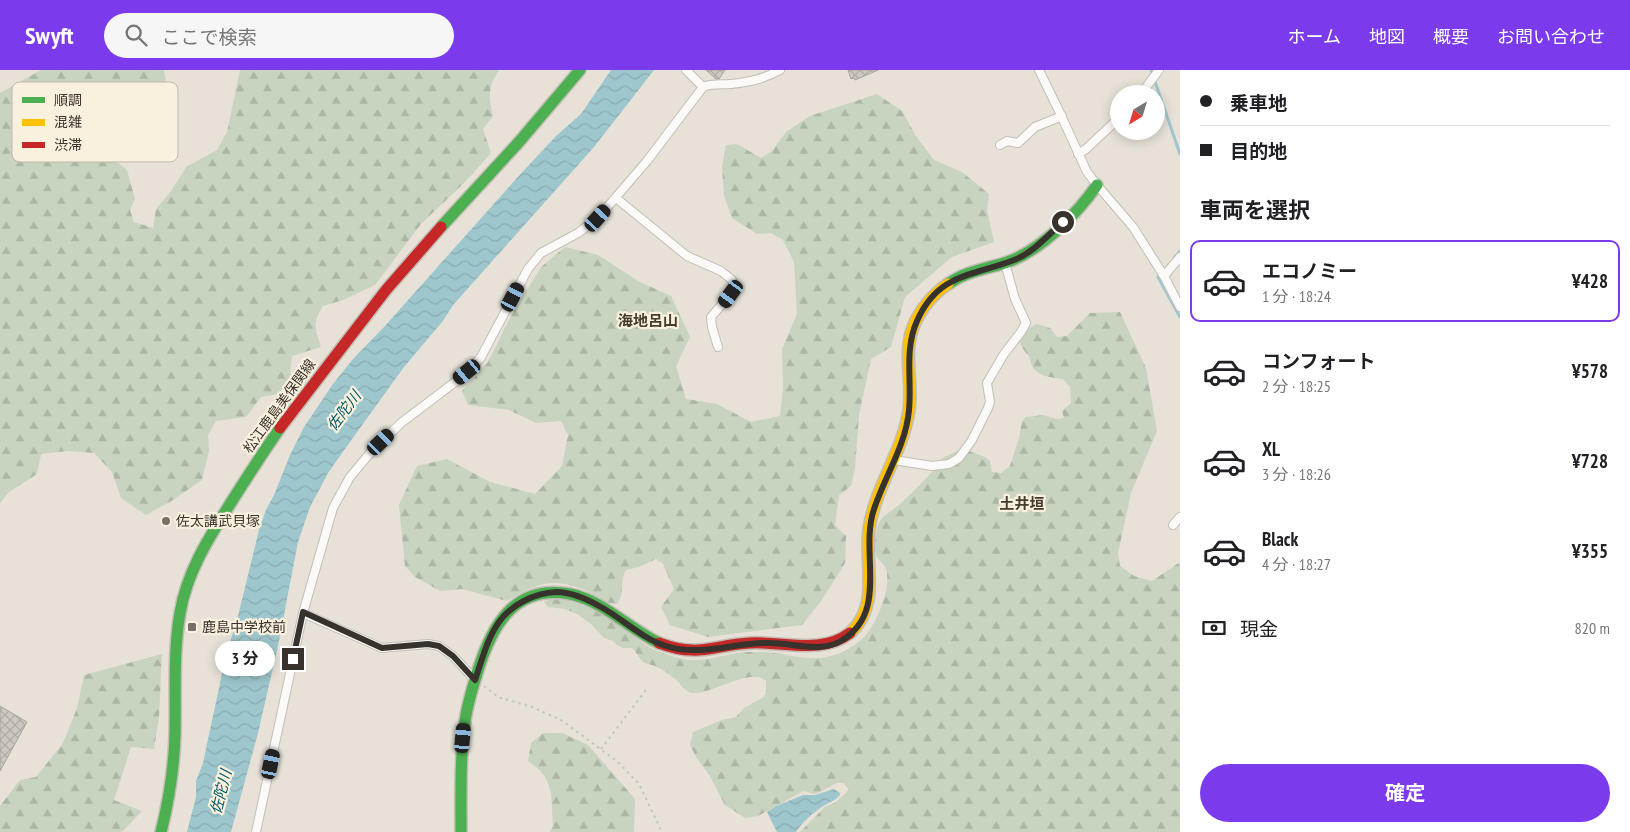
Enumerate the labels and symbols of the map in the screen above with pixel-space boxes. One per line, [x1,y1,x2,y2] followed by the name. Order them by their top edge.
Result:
[12,82,178,162] legend
[1110,85,1165,140] north arrow
[54,91,82,109] text: 順調
[54,113,82,131] text: 混雑
[54,136,82,154] text: 渋滞
[582,202,613,234] car
[1052,211,1074,233] route start
[716,277,745,311] car
[499,280,526,314] car
[618,311,678,330] district label: 海地呂山
[239,355,319,457] street label: 松江鹿島美保関線
[450,357,483,387] car
[322,385,366,434] water label: 佐陀川
[364,426,397,458] car
[999,494,1045,513] district label: 土井垣
[176,512,260,530] place label: 佐太講武貝塚
[160,515,172,527] marker: 佐太講武貝塚
[202,618,286,636] place label: 鹿島中学校前
[186,621,198,633] marker: 鹿島中学校前
[216,642,276,676] callout: 3 分
[282,648,304,670] route end
[454,722,471,754] car
[260,748,281,780] car
[206,766,236,816] water label: 佐陀川

